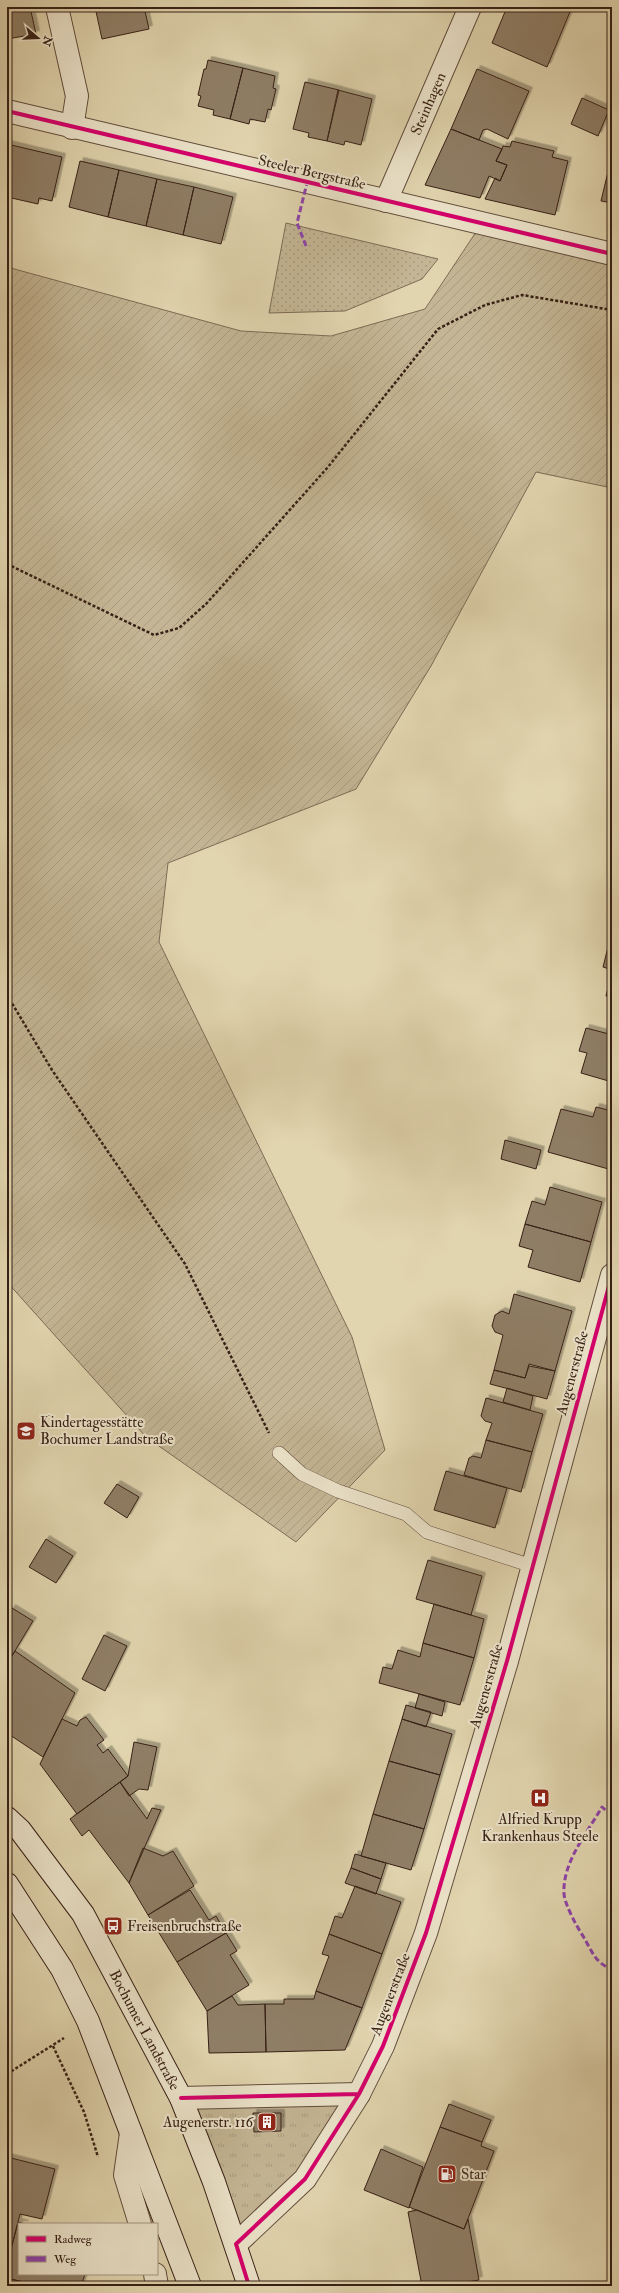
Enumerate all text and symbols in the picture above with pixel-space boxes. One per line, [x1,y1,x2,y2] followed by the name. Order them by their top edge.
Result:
[18,18,58,58] north arrow
[39,33,55,49] text: N
[407,69,451,138] street label: Steinhagen
[256,151,367,194] street label: Steeler Bergstraße
[552,1329,593,1418] street label: Augenerstraße
[40,1413,173,1449] place label: Kindertagesstätte Bochumer Landstraße
[15,1420,37,1442] school or university icon: Kindertagesstätte Bochumer Landstraße
[465,1642,508,1731] street label: Augenerstraße
[529,1787,551,1809] hospital icon: Alfried Krupp Krankenhaus Steele
[482,1810,598,1846] place label: Alfried Krupp Krankenhaus Steele
[102,1915,124,1937] bus stop icon: Freisenbruchstraße
[127,1917,242,1936] place label: Freisenbruchstraße
[366,1950,415,2039] street label: Augenerstraße
[104,1967,184,2094] street label: Bochumer Landstraße
[256,2111,278,2133] building icon: Augenerstr. 116
[162,2113,254,2132] place label: Augenerstr. 116
[436,2163,458,2185] fuel station icon: Star
[461,2165,486,2184] place label: Star
[18,2223,158,2275] legend
[54,2232,93,2247] text: Radweg
[53,2252,77,2267] text: Weg

